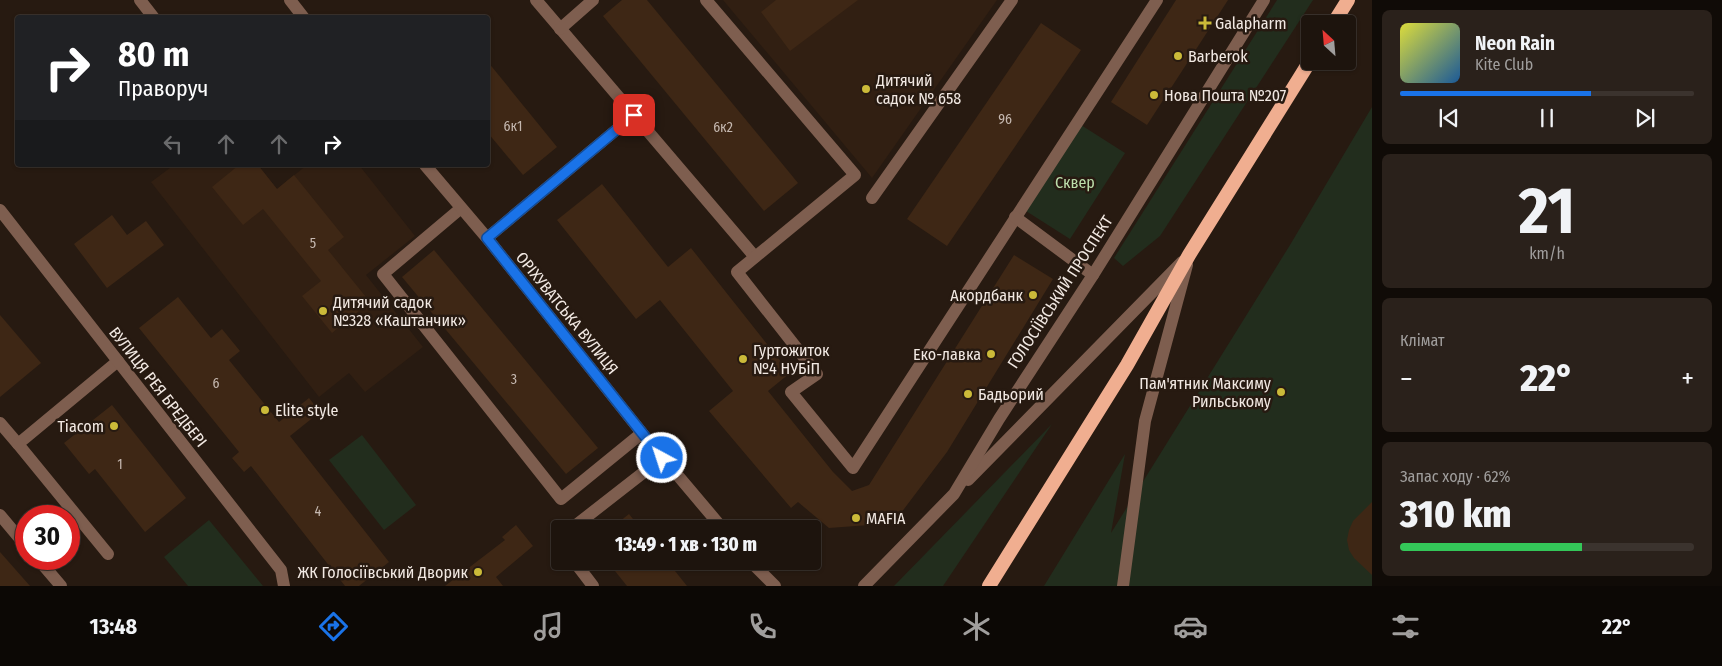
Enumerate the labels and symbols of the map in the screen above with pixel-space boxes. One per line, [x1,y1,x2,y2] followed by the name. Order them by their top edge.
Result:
[1215,14,1287,33] place label: Galapharm
[1301,15,1356,70] north arrow
[1199,17,1211,29] marker: Galapharm
[1188,47,1248,66] place label: Barberok
[1172,50,1184,62] marker: Barberok
[875,71,961,108] place label: Дитячий садок № 658
[860,83,872,95] marker: Дитячий садок № 658
[1164,86,1287,105] place label: Нова Пошта №207
[1148,89,1160,101] marker: Нова Пошта №207
[613,94,655,136] pin
[998,111,1012,128] house number: 96
[504,118,522,135] house number: 6к1
[713,119,733,136] house number: 6к2
[1055,173,1095,192] park label: Сквер
[1003,212,1117,372] street label: ГОЛОСІЇВСЬКИЙ ПРОСПЕКТ
[310,235,316,252] house number: 5
[512,248,622,378] street label: ОРІХУВАТСЬКА ВУЛИЦЯ
[950,286,1023,305] place label: Акордбанк
[1027,289,1039,301] marker: Акордбанк
[332,293,466,330] place label: Дитячий садок №328 «Каштанчик»
[317,305,329,317] marker: Дитячий садок №328 «Каштанчик»
[105,323,211,451] street label: ВУЛИЦЯ РЕЯ БРЕДБЕРІ
[753,341,830,378] place label: Гуртожиток №4 НУБіП
[913,345,981,364] place label: Еко-лавка
[985,348,997,360] marker: Еко-лавка
[737,353,749,365] marker: Гуртожиток №4 НУБіП
[511,371,517,388] house number: 3
[1139,374,1272,411] place label: Пам'ятник Максиму Рильському
[213,375,220,392] house number: 6
[978,385,1044,404] place label: Бадьорий
[1275,386,1287,398] marker: Пам'ятник Максиму Рильському
[962,388,974,400] marker: Бадьорий
[275,401,339,420] place label: Elite style
[259,404,271,416] marker: Elite style
[57,417,104,436] place label: Tiacom
[108,420,120,432] marker: Tiacom
[635,431,687,483] position arrow
[117,456,123,473] house number: 1
[315,503,322,520] house number: 4
[15,505,80,570] speed limit sign: 30
[866,509,906,528] place label: MAFIA
[850,512,862,524] marker: MAFIA
[297,563,468,582] place label: ЖК Голосіївський Дворик
[472,566,484,578] marker: ЖК Голосіївський Дворик

